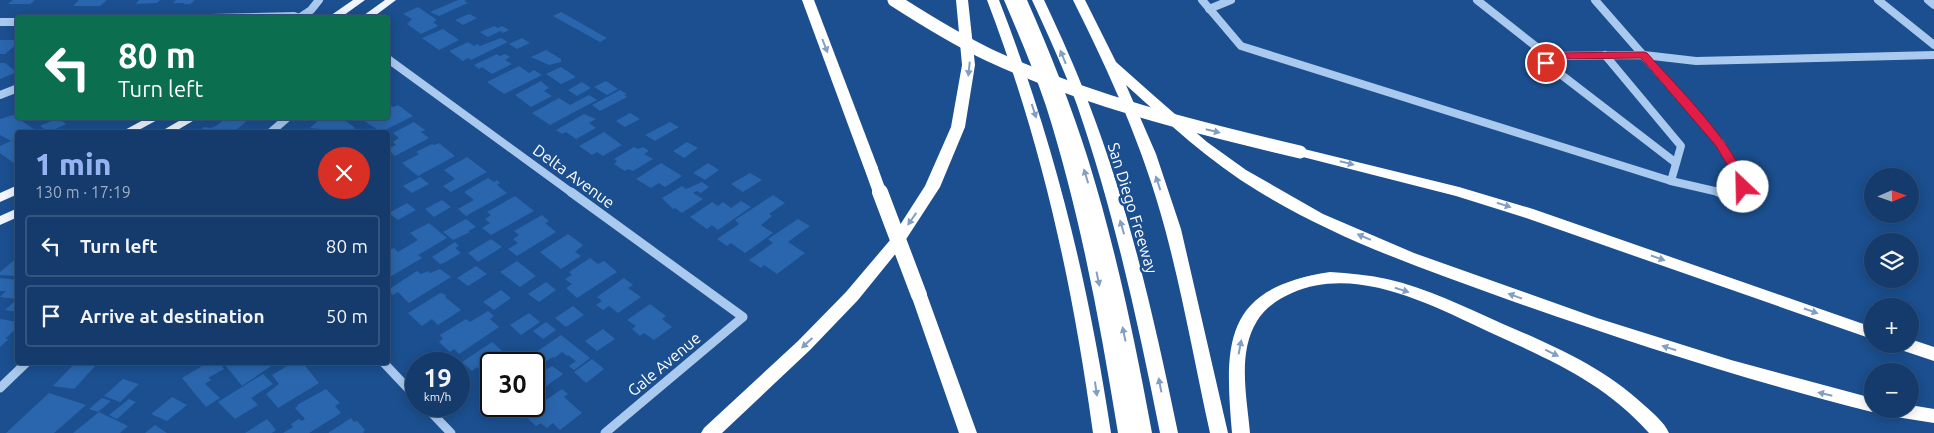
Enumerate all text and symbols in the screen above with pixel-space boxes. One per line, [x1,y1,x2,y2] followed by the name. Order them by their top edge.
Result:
[35,35,100,100] icon: left
[118,35,196,75] text: 80 m
[822,38,830,53] one-way arrow
[1525,42,1567,84] pin
[1059,49,1067,64] one-way arrow
[1532,49,1560,77] icon: arrive
[965,62,973,78] one-way arrow
[118,76,203,101] text: Turn left
[1031,104,1039,119] one-way arrow
[1205,127,1220,135] one-way arrow
[530,140,618,212] street label: Delta Avenue
[1105,140,1162,276] street label: San Diego Freeway
[35,147,111,181] text: 1 min
[318,147,370,199] button: close
[1340,159,1355,167] one-way arrow
[1716,160,1768,212] position arrow
[1082,168,1090,183] one-way arrow
[1864,168,1919,222] north arrow
[1864,168,1919,418] map controls
[1154,176,1162,191] one-way arrow
[35,183,131,201] text: 130 m · 17:19
[1497,202,1512,210] one-way arrow
[907,213,917,226] one-way arrow
[1117,220,1125,235] one-way arrow
[37,232,65,260] icon: left
[1357,233,1371,241] one-way arrow
[1864,233,1919,288] button: layers
[80,235,158,257] text: Turn left
[326,235,368,257] text: 80 m
[1651,254,1666,262] one-way arrow
[1094,272,1102,287] one-way arrow
[1395,286,1410,294] one-way arrow
[1507,292,1522,300] one-way arrow
[1864,298,1919,353] button: +
[37,302,65,330] icon: arrive
[80,305,265,327] text: Arrive at destination
[326,305,368,327] text: 50 m
[1804,308,1819,315] one-way arrow
[1120,326,1128,341] one-way arrow
[624,328,704,400] street label: Gale Avenue
[801,337,813,349] one-way arrow
[1236,339,1244,355] one-way arrow
[1661,344,1676,352] one-way arrow
[1544,349,1559,357] one-way arrow
[480,352,545,417] speed limit sign: 30
[1864,363,1919,418] button: −
[423,364,452,392] text: 19
[1155,377,1163,393] one-way arrow
[1092,382,1100,398] one-way arrow
[424,390,451,403] text: km/h
[1818,390,1833,398] one-way arrow

